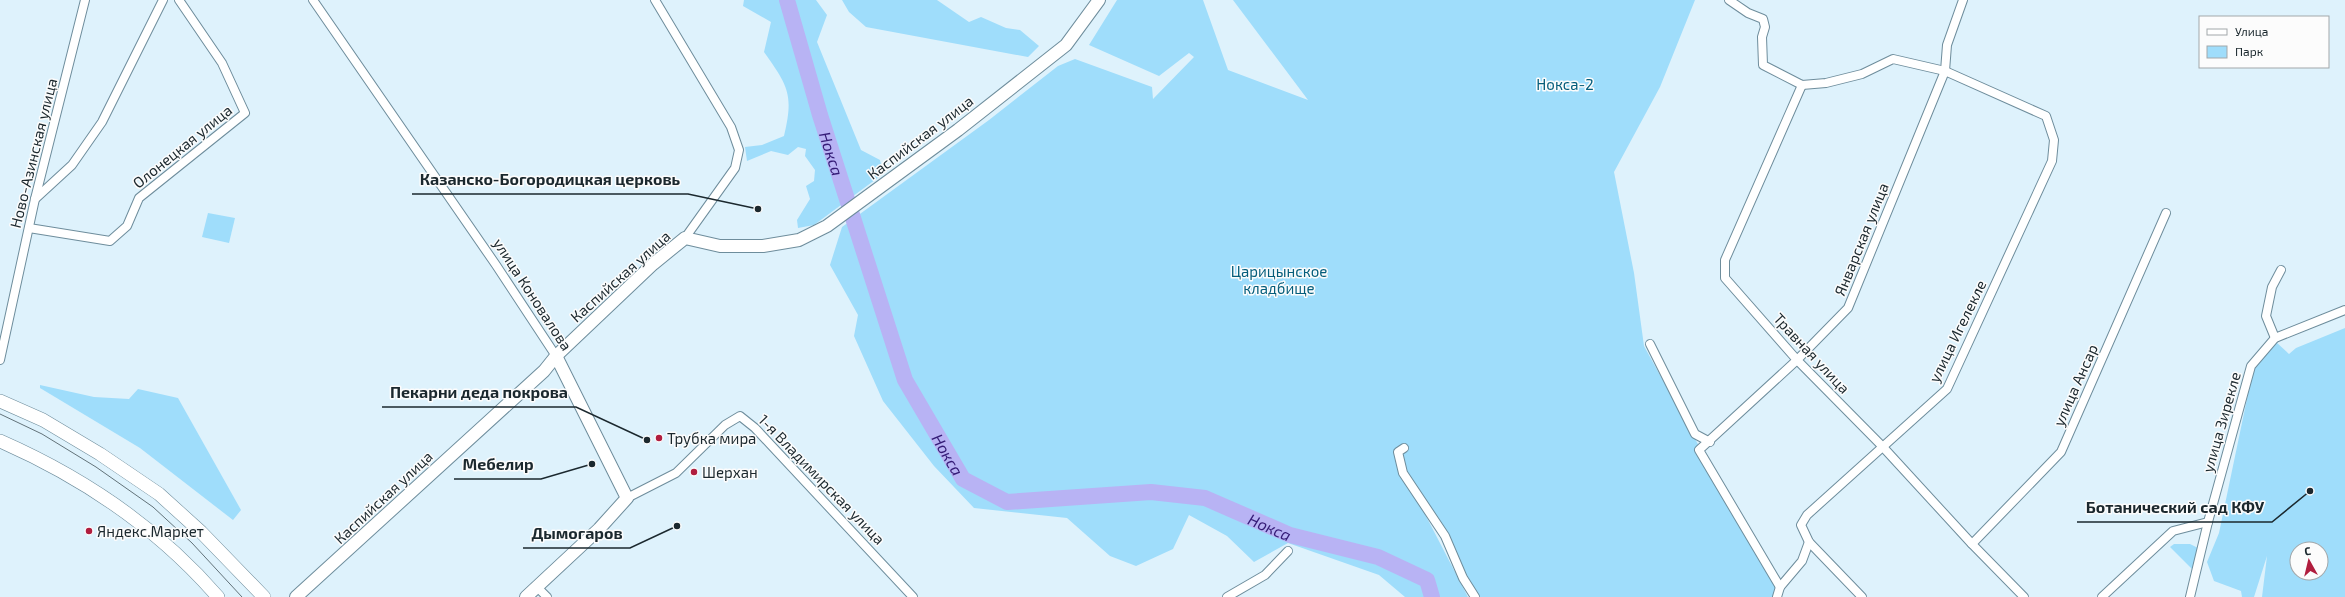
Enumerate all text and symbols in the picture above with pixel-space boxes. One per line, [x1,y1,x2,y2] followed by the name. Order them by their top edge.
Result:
[2199,16,2329,68] legend
[2235,24,2268,38] text: Улица
[2235,44,2264,58] text: Парк
[1536,75,1594,93] park label: Нокса-2
[6,76,61,230] street label: Ново-Азинская улица
[863,91,977,183] street label: Каспийская улица
[129,101,236,192] street label: Олонецкая улица
[816,129,848,178] water label: Нокса
[412,166,688,194] callout: Казанско-Богородицкая церковь
[420,169,681,188] text: Казанско-Богородицкая церковь
[1830,180,1893,299] street label: Январская улица
[566,226,674,326] street label: Каспийская улица
[489,235,576,354] street label: улица Коновалова
[1231,262,1327,297] park label: Царицынское кладбище
[1924,277,1990,386] street label: улица Игелекле
[1770,309,1854,398] street label: Травная улица
[2049,341,2102,429] street label: улица Ансар
[2198,370,2245,475] street label: улица Зирекле
[382,379,576,407] callout: Пекарни деда покрова
[390,382,568,401] text: Пекарни деда покрова
[754,410,889,548] street label: 1-я Владимирская улица
[667,429,756,448] place label: Трубка мира
[929,430,968,479] water label: Нокса
[654,433,664,443] marker: Трубка мира
[330,447,437,548] street label: Каспийская улица
[454,451,541,479] callout: Мебелир
[462,454,534,473] text: Мебелир
[702,463,758,481] place label: Шерхан
[689,467,699,477] marker: Шерхан
[2077,494,2272,522] callout: Ботанический сад КФУ
[2086,497,2265,516] text: Ботанический сад КФУ
[1246,509,1295,544] water label: Нокса
[523,520,630,548] callout: Дымогаров
[97,522,204,540] place label: Яндекс.Маркет
[531,523,623,542] text: Дымогаров
[84,526,94,536] marker: Яндекс.Маркет
[2289,541,2329,581] north arrow
[2303,544,2312,557] text: С

